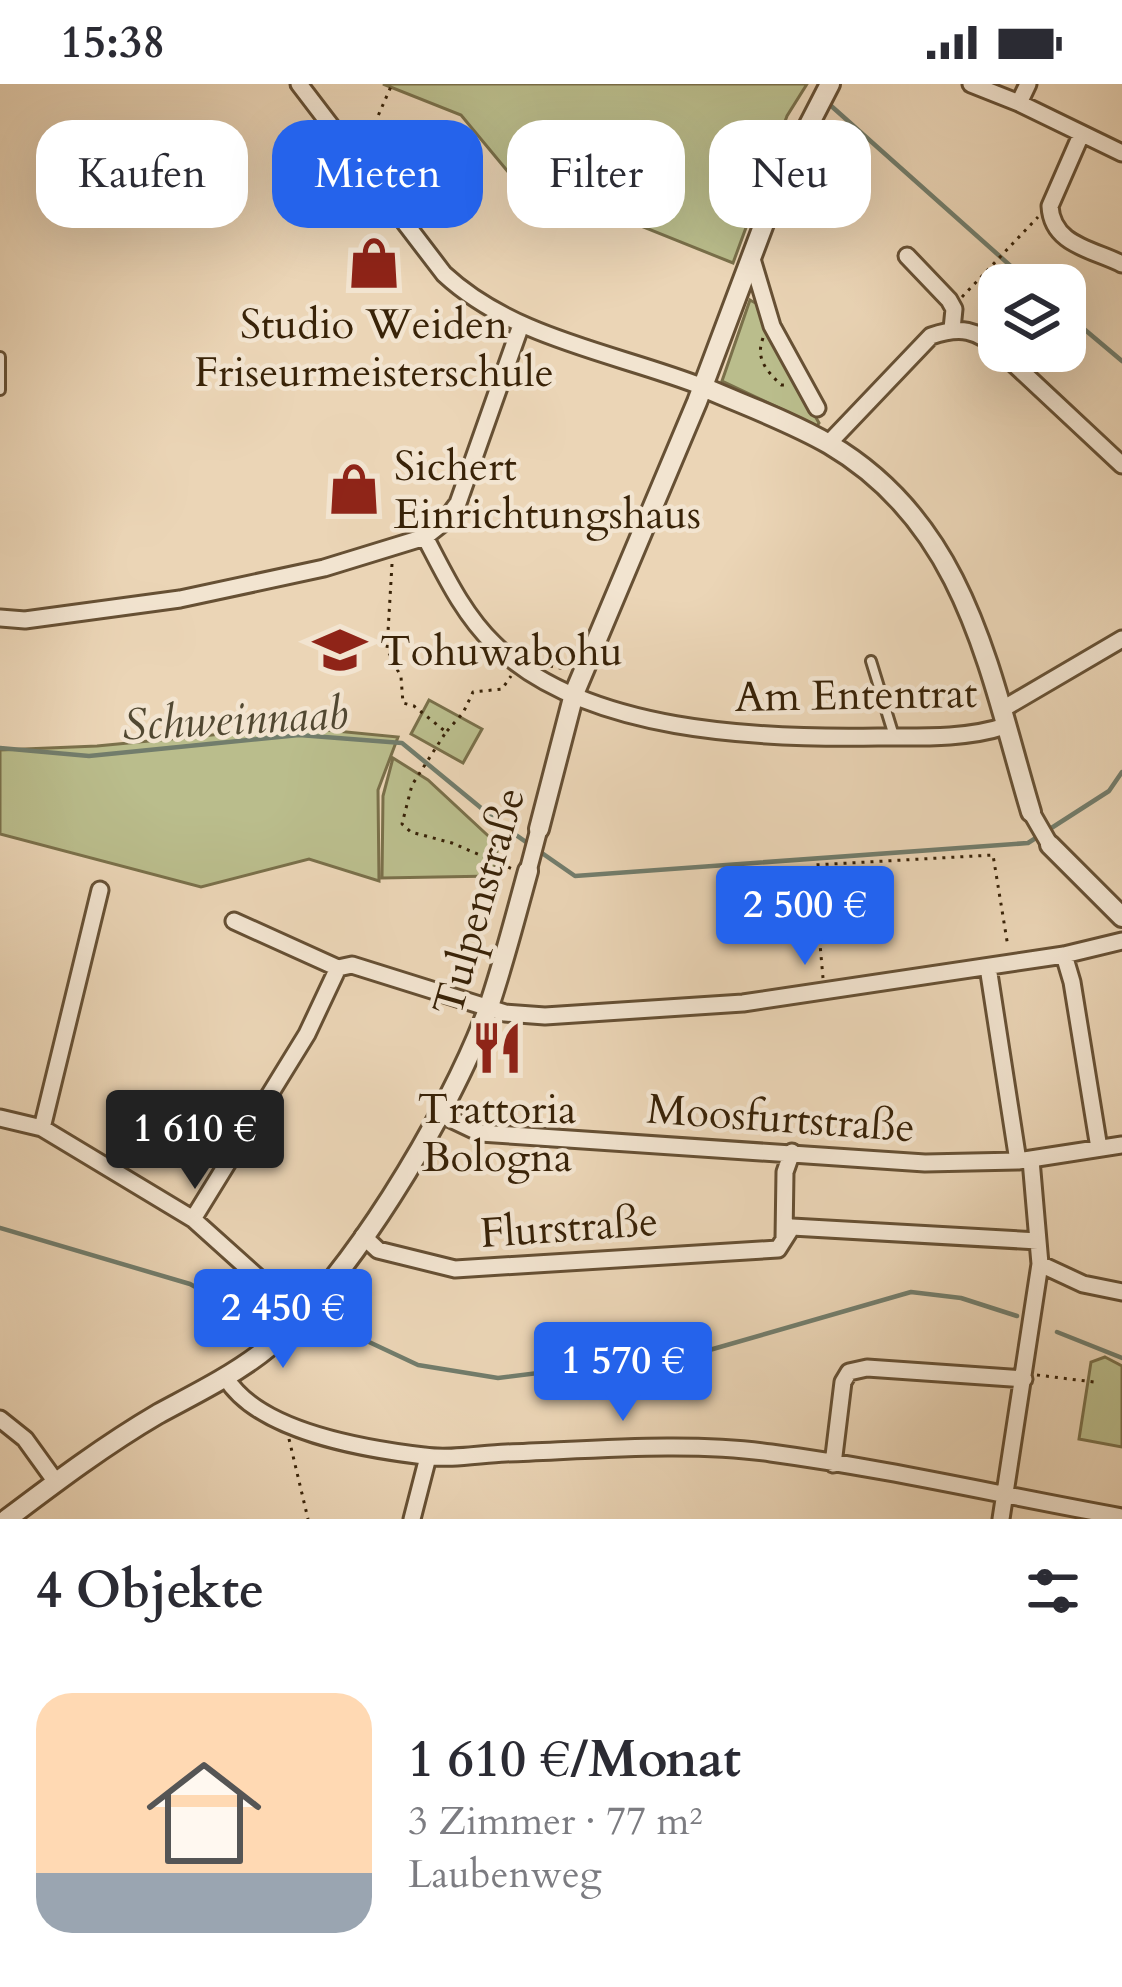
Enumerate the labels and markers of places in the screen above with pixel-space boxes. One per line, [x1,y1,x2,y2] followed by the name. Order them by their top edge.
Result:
[345,234,403,292] shop icon: Studio Weiden Friseurmeisterschule
[194,296,554,401] place label: Studio Weiden Friseurmeisterschule
[394,438,701,543] place label: Sichert Einrichtungshaus
[325,460,383,518] shop icon: Sichert Einrichtungshaus
[311,621,369,679] school or university icon: Tohuwabohu
[380,623,623,680] place label: Tohuwabohu
[694,866,916,968] pin: 2 500 €
[468,1019,526,1077] restaurant icon: Trattoria Bologna
[418,1081,576,1186] place label: Trattoria Bologna
[84,1090,306,1192] pin: 1 610 €
[172,1269,394,1371] pin: 2 450 €
[512,1322,734,1424] pin: 1 570 €

